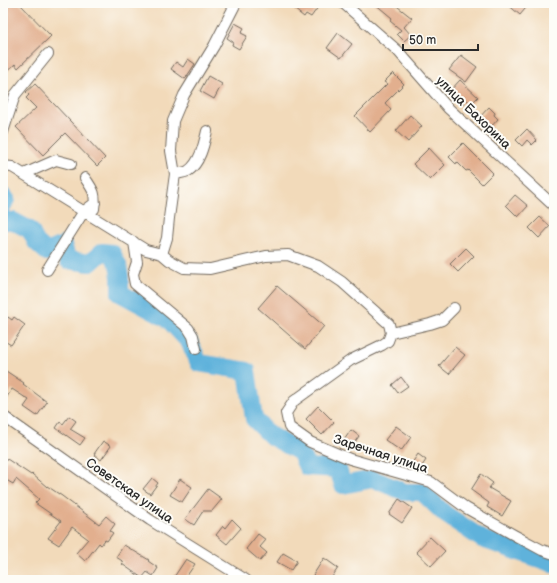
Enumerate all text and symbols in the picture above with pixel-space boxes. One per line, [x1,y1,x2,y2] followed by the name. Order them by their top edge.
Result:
[403,26,478,52] scale bar
[409,33,436,48] text: 50 m
[432,73,514,153] street label: улица Бахорина
[331,431,430,477] street label: Заречная улица
[83,455,176,527] street label: Советская улица

